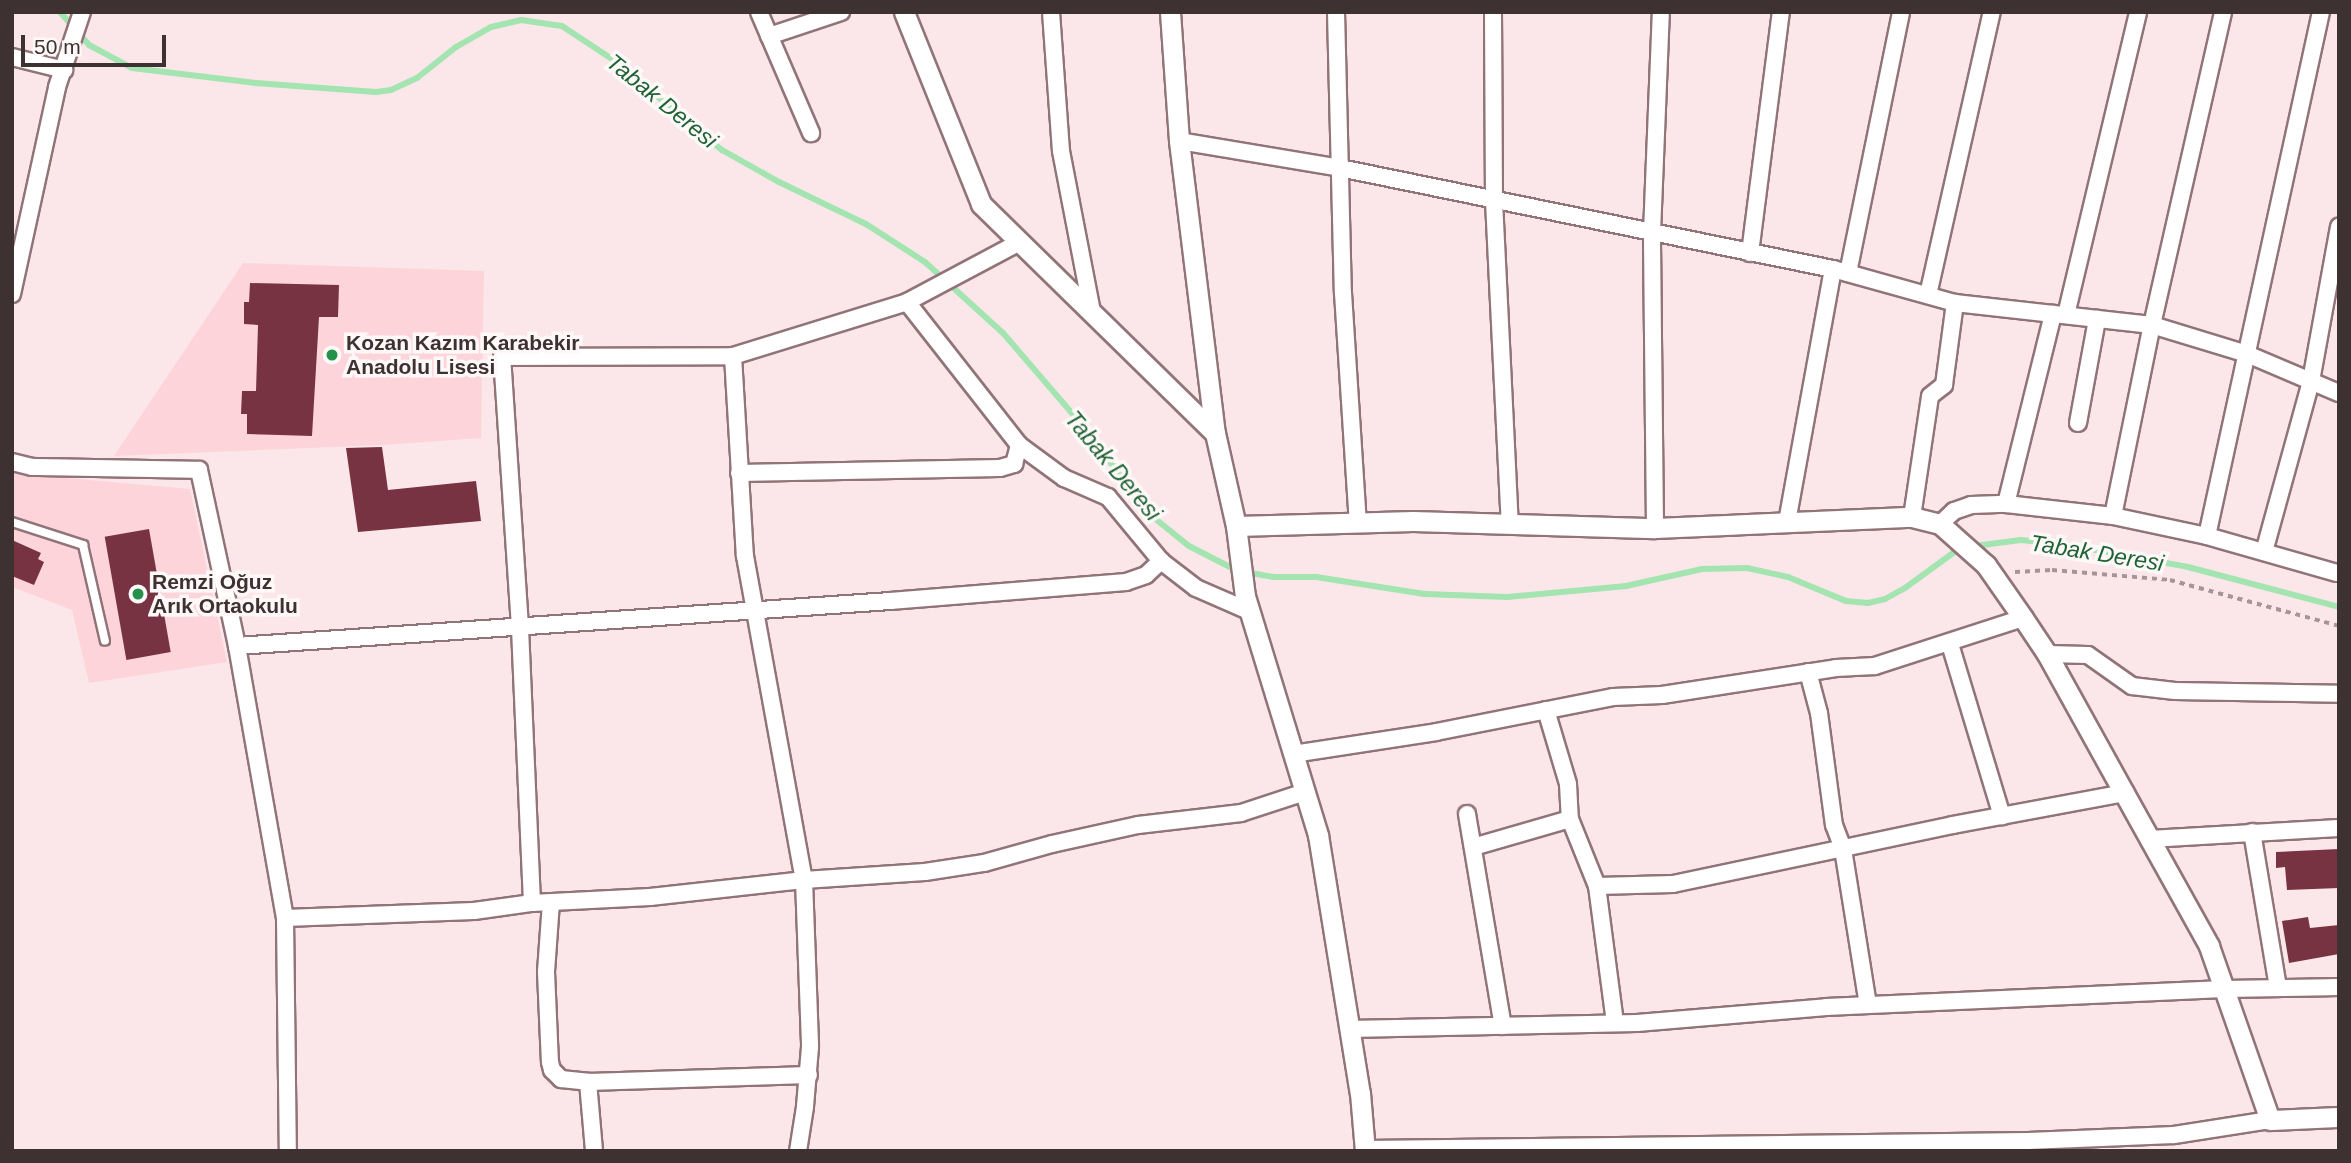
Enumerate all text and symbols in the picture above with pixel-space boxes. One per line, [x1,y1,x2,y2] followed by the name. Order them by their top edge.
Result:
[24,21,170,65] scale bar
[34,35,81,58] text: 50 m
[601,48,723,154] water label: Tabak Deresi
[346,330,579,380] place label: Kozan Kazım Karabekir Anadolu Lisesi
[324,347,340,363] marker: Kozan Kazım Karabekir Anadolu Lisesi
[1059,406,1167,526] water label: Tabak Deresi
[2028,529,2166,577] water label: Tabak Deresi
[152,569,298,619] place label: Remzi Oğuz Arık Ortaokulu
[130,586,146,602] marker: Remzi Oğuz Arık Ortaokulu

